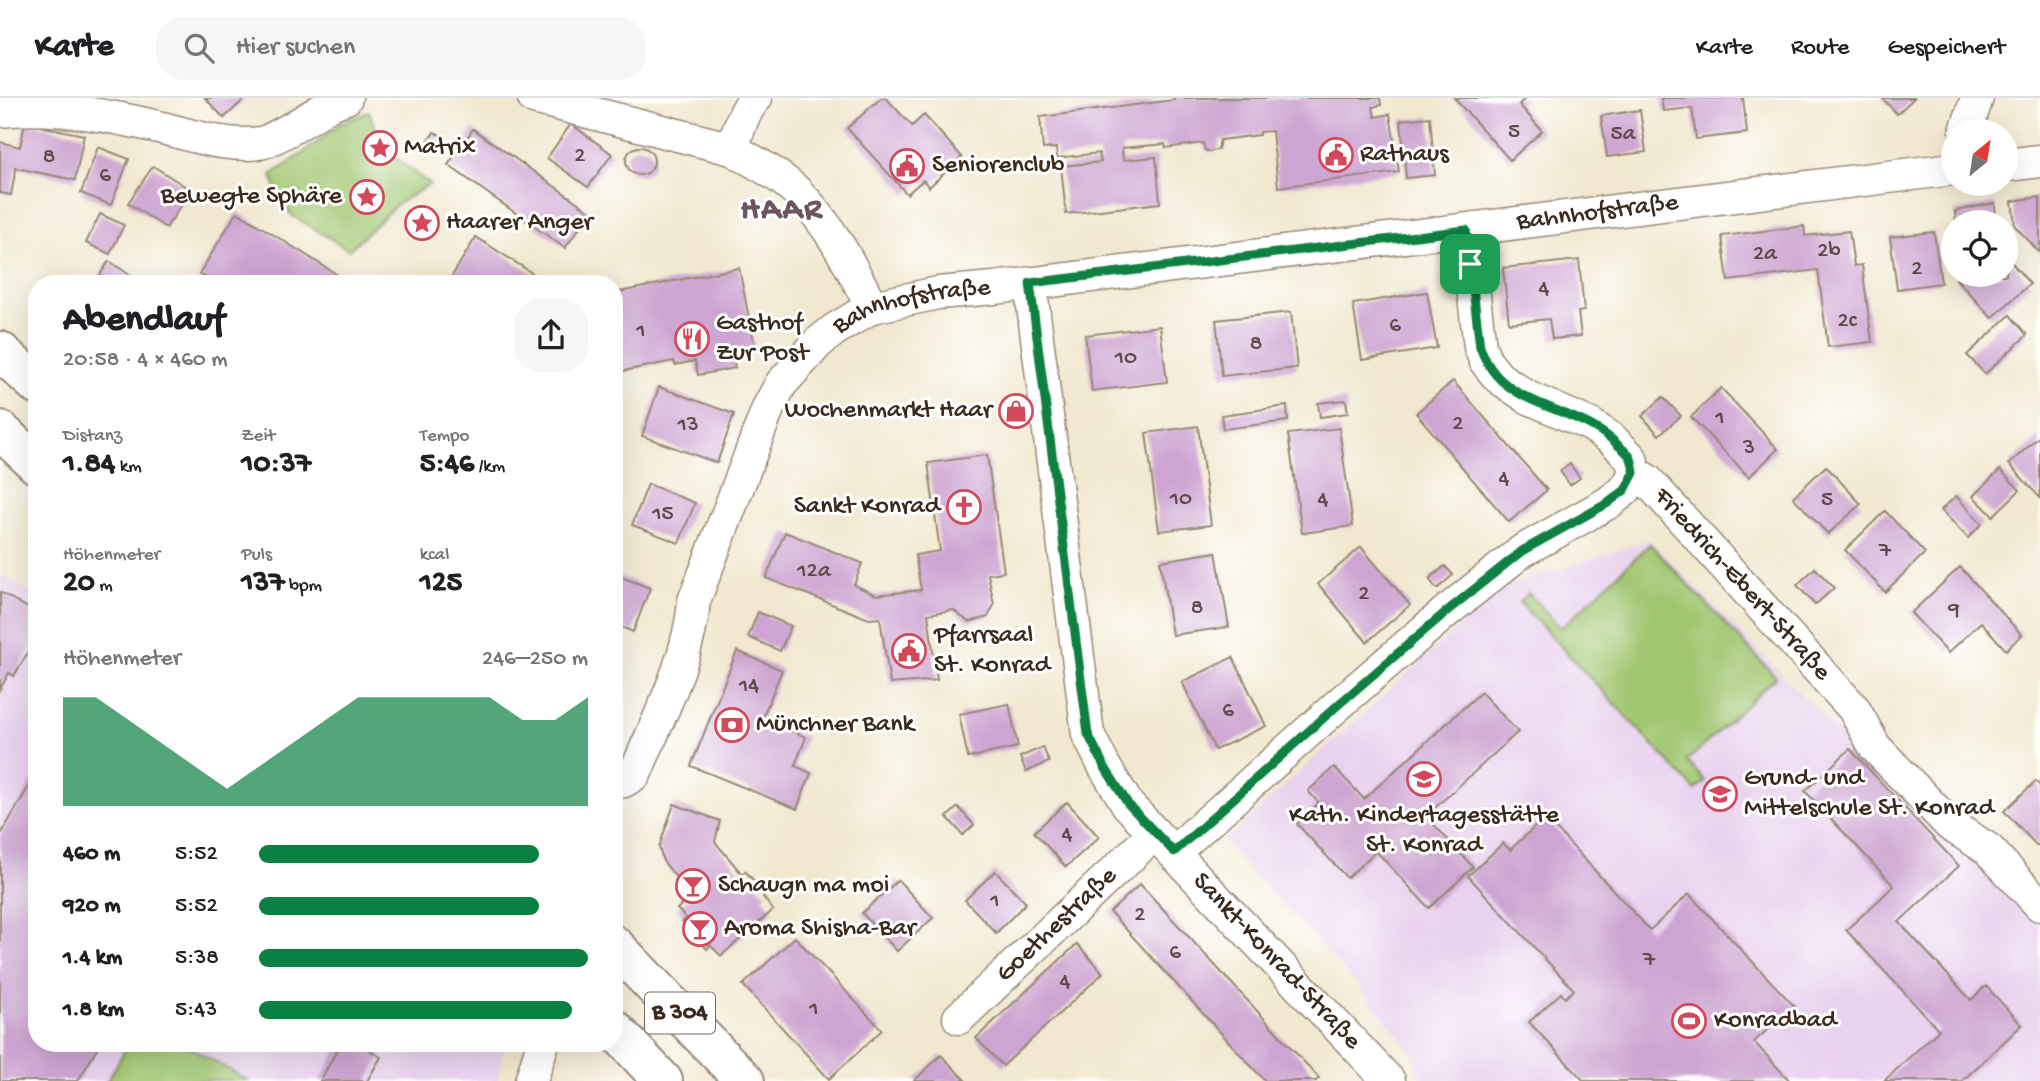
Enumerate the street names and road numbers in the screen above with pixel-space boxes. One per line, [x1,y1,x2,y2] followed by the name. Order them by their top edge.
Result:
[1514,188,1681,239] street label: Bahnhofstraße
[827,273,992,343] street label: Bahnhofstraße
[1646,481,1837,688] street label: Friedrich-Ebert-Straße
[990,861,1124,990] street label: Goethestraße
[1185,867,1368,1057] street label: Sankt-Konrad-Straße
[645,992,715,1034] road number: B 304

